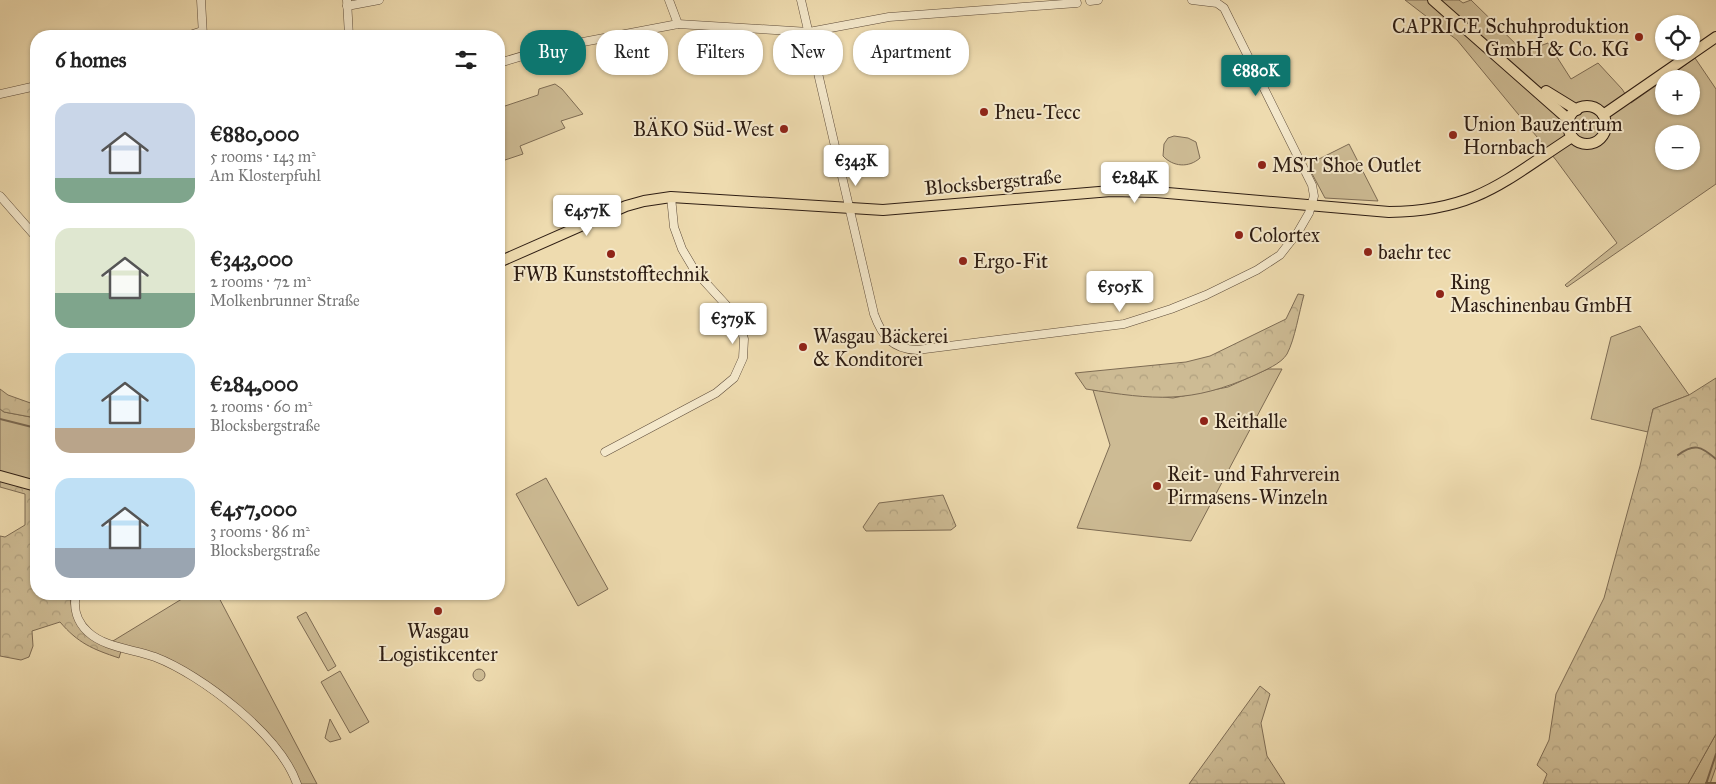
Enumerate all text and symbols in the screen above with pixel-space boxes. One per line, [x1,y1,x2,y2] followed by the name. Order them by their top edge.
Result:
[1392,14,1629,61] place label: CAPRICE Schuhproduktion GmbH & Co. KG
[1655,15,1700,170] map controls
[1655,15,1700,60] button: locate
[520,30,586,75] chip: Buy
[596,30,668,75] chip: Rent
[678,30,763,75] chip: Filters
[773,30,843,75] chip: New
[853,30,969,75] chip: Apartment
[1633,31,1645,43] marker: CAPRICE Schuhproduktion GmbH & Co. KG
[452,46,480,74] icon: filters
[55,47,127,73] text: 6 homes
[1221,54,1291,97] pin: €880K
[1232,61,1280,80] text: €880K
[1655,70,1700,115] button: +
[994,100,1081,124] place label: Pneu-Tecc
[978,106,990,118] marker: Pneu-Tecc
[1463,112,1623,159] place label: Union Bauzentrum Hornbach
[633,117,774,141] place label: BÄKO Süd-West
[210,121,299,147] text: €880,000
[95,123,155,183] icon: home
[778,123,790,135] marker: BÄKO Süd-West
[1655,125,1700,170] button: −
[1447,129,1459,141] marker: Union Bauzentrum Hornbach
[821,144,891,187] pin: €343K
[210,147,316,166] text: 5 rooms · 143 m²
[835,151,877,170] text: €343K
[1272,153,1421,177] place label: MST Shoe Outlet
[1256,159,1268,171] marker: MST Shoe Outlet
[1100,162,1170,204] pin: €284K
[923,164,1063,201] street label: Blocksbergstraße
[210,166,321,185] text: Am Klosterpfuhl
[1112,168,1158,187] text: €284K
[552,194,622,237] pin: €457K
[564,201,610,220] text: €457K
[1249,223,1320,247] place label: Colortex
[1233,229,1245,241] marker: Colortex
[1378,240,1451,264] place label: baehr tec
[210,246,293,272] text: €343,000
[1362,246,1374,258] marker: baehr tec
[95,248,155,308] icon: home
[605,248,617,260] marker: FWB Kunststofftechnik
[973,249,1048,274] place label: Ergo-Fit
[957,255,969,267] marker: Ergo-Fit
[513,262,710,286] place label: FWB Kunststofftechnik
[1085,270,1155,313] pin: €505K
[1450,270,1632,317] place label: Ring Maschinenbau GmbH
[210,272,311,291] text: 2 rooms · 72 m²
[1097,277,1143,296] text: €505K
[1434,288,1446,300] marker: Ring Maschinenbau GmbH
[210,291,360,310] text: Molkenbrunner Straße
[698,302,768,345] pin: €379K
[711,309,755,328] text: €379K
[813,324,949,371] place label: Wasgau Bäckerei & Konditorei
[797,341,809,353] marker: Wasgau Bäckerei & Konditorei
[210,371,299,397] text: €284,000
[95,373,155,433] icon: home
[210,397,312,416] text: 2 rooms · 60 m²
[1214,409,1287,433] place label: Reithalle
[1198,415,1210,427] marker: Reithalle
[210,416,320,435] text: Blocksbergstraße
[1167,462,1340,509] place label: Reit- und Fahrverein Pirmasens-Winzeln
[1151,480,1163,492] marker: Reit- und Fahrverein Pirmasens-Winzeln
[210,496,297,522] text: €457,000
[95,498,155,558] icon: home
[210,522,310,541] text: 3 rooms · 86 m²
[210,541,320,560] text: Blocksbergstraße
[432,605,444,617] marker: Wasgau Logistikcenter
[378,619,498,667] place label: Wasgau Logistikcenter

